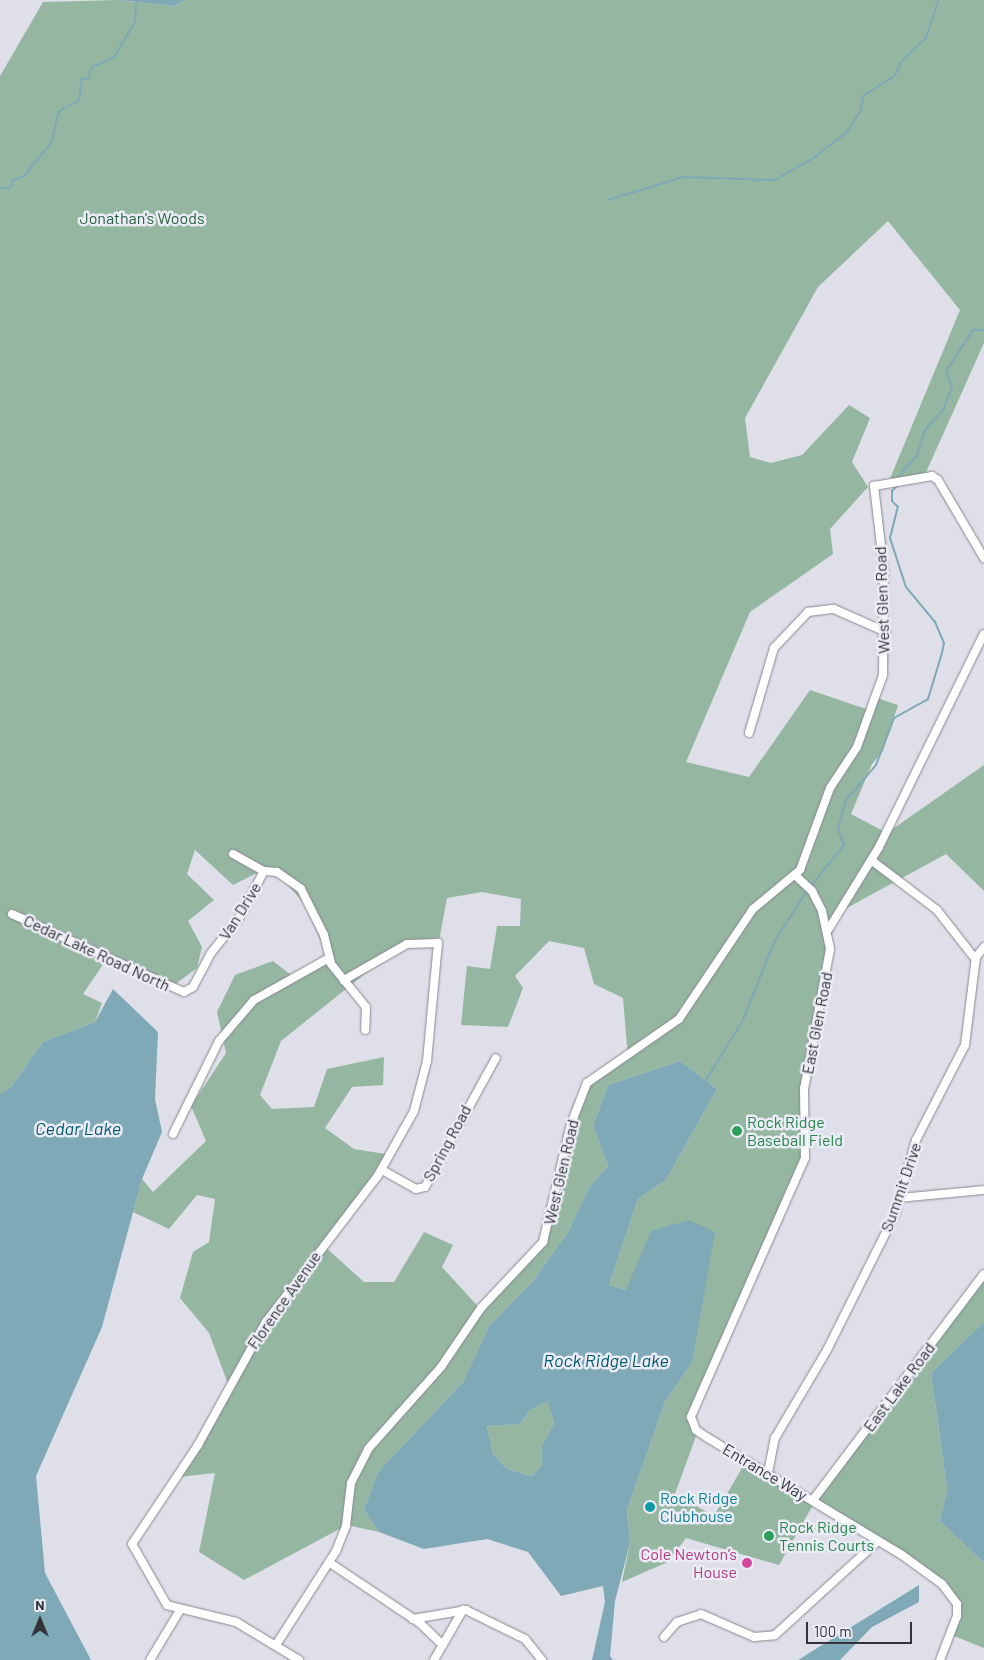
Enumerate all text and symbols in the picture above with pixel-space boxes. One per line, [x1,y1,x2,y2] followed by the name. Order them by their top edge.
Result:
[79,208,205,228] park label: Jonathan's Woods
[871,546,893,654] street label: West Glen Road
[215,879,265,943] street label: Van Drive
[21,911,173,995] street label: Cedar Lake Road North
[798,970,836,1076] street label: East Glen Road
[419,1101,475,1185] street label: Spring Road
[747,1112,843,1150] place label: Rock Ridge Baseball Field
[35,1117,121,1139] water label: Cedar Lake
[540,1117,582,1227] street label: West Glen Road
[731,1125,743,1137] marker: Rock Ridge Baseball Field
[877,1140,925,1234] street label: Summit Drive
[243,1247,325,1353] street label: Florence Avenue
[859,1339,939,1435] street label: East Lake Road
[543,1349,669,1371] water label: Rock Ridge Lake
[719,1439,811,1505] street label: Entrance Way
[660,1488,738,1526] place label: Rock Ridge Clubhouse
[644,1501,656,1513] marker: Rock Ridge Clubhouse
[779,1517,874,1555] place label: Rock Ridge Tennis Courts
[763,1530,775,1542] marker: Rock Ridge Tennis Courts
[641,1544,737,1582] place label: Cole Newton’s House
[741,1557,753,1569] marker: Cole Newton’s House
[15,1595,65,1645] north arrow
[35,1596,45,1613] text: N
[809,1612,915,1644] scale bar
[814,1622,852,1640] text: 100 m

